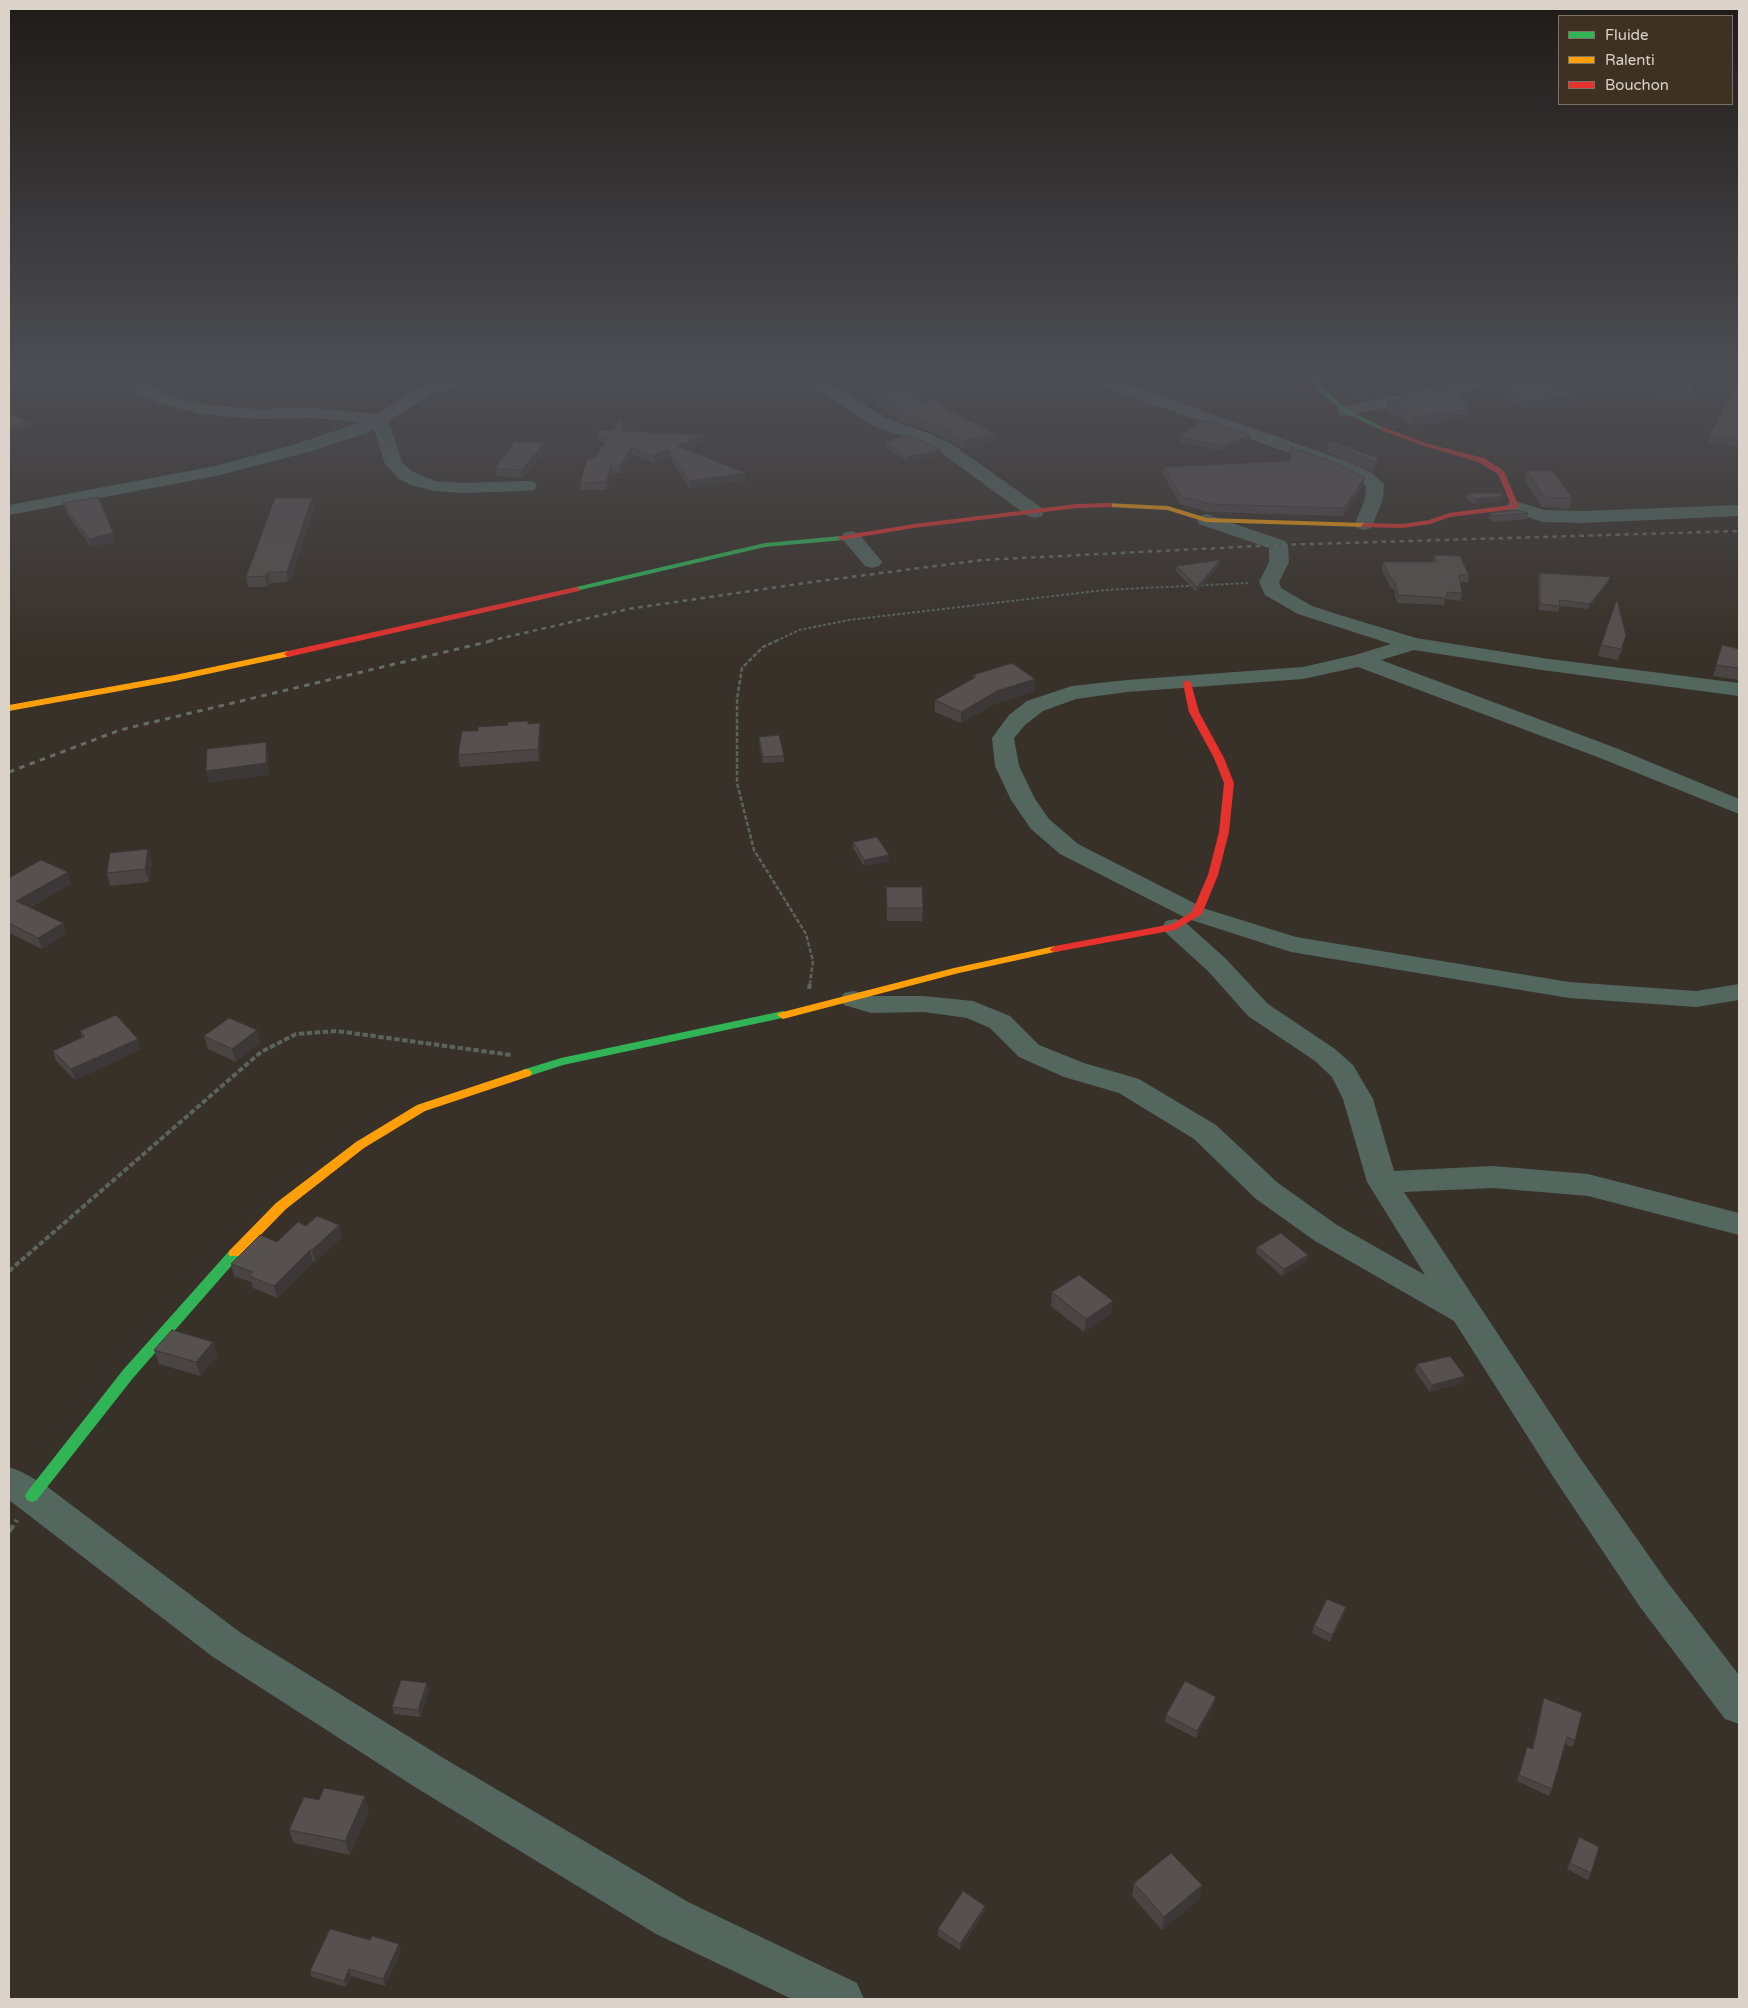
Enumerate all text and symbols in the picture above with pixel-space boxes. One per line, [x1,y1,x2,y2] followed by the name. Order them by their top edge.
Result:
[1558,15,1733,105] legend
[1605,26,1649,44] text: Fluide
[1605,51,1655,69] text: Ralenti
[1605,76,1669,94] text: Bouchon

